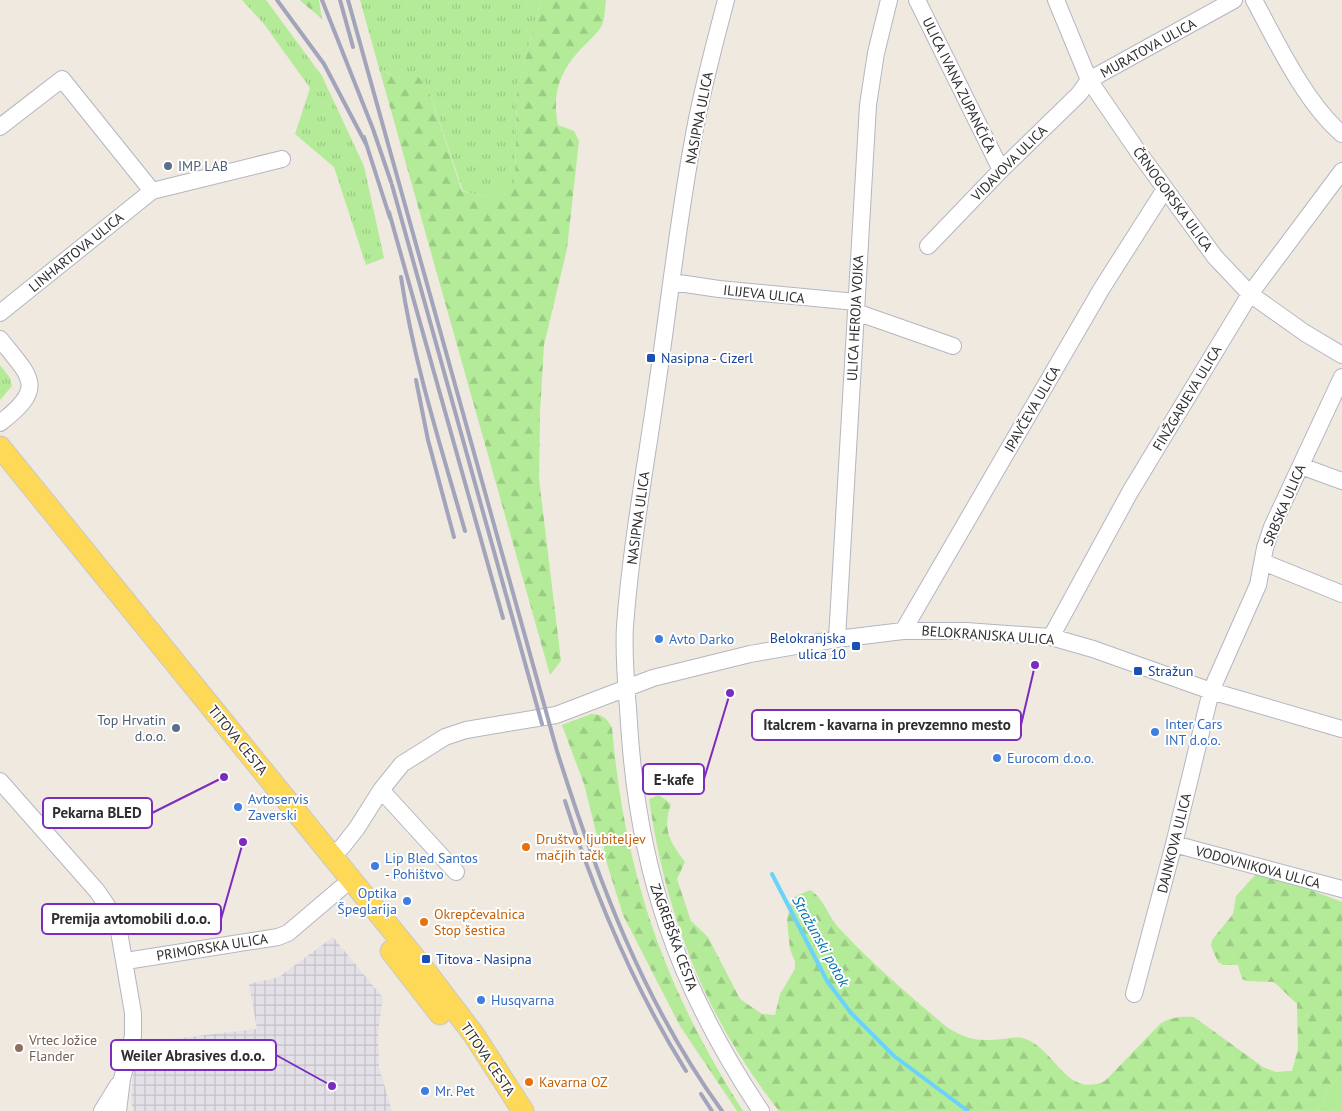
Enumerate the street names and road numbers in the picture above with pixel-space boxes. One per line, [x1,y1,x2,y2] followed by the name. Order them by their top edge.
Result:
[918,14,1000,156] street label: ULICA IVANA ZUPANČIČA
[1097,14,1200,82] street label: MURATOVA ULICA
[681,69,717,166] street label: NASIPNA ULICA
[967,121,1051,205] street label: VIDAVOVA ULICA
[1129,143,1217,255] street label: ČRNOGORSKA ULICA
[25,208,128,296] street label: LINHARTOVA ULICA
[843,254,867,381] street label: ULICA HEROJA VOJKA
[722,281,806,307] street label: ILIJEVA ULICA
[1148,341,1226,454] street label: FINŽGARJEVA ULICA
[1000,362,1064,455] street label: IPAVČEVA ULICA
[1259,461,1310,549] street label: SRBSKA ULICA
[623,469,654,566] street label: NASIPNA ULICA
[921,621,1056,649] street label: BELOKRANJSKA ULICA
[204,701,272,779] street label: TITOVA CESTA
[1153,790,1195,895] street label: DAJNKOVA ULICA
[1192,841,1323,893] street label: VODOVNIKOVA ULICA
[646,881,702,994] street label: ZAGREBŠKA CESTA
[155,929,270,965] street label: PRIMORSKA ULICA
[457,1019,520,1100] street label: TITOVA CESTA

